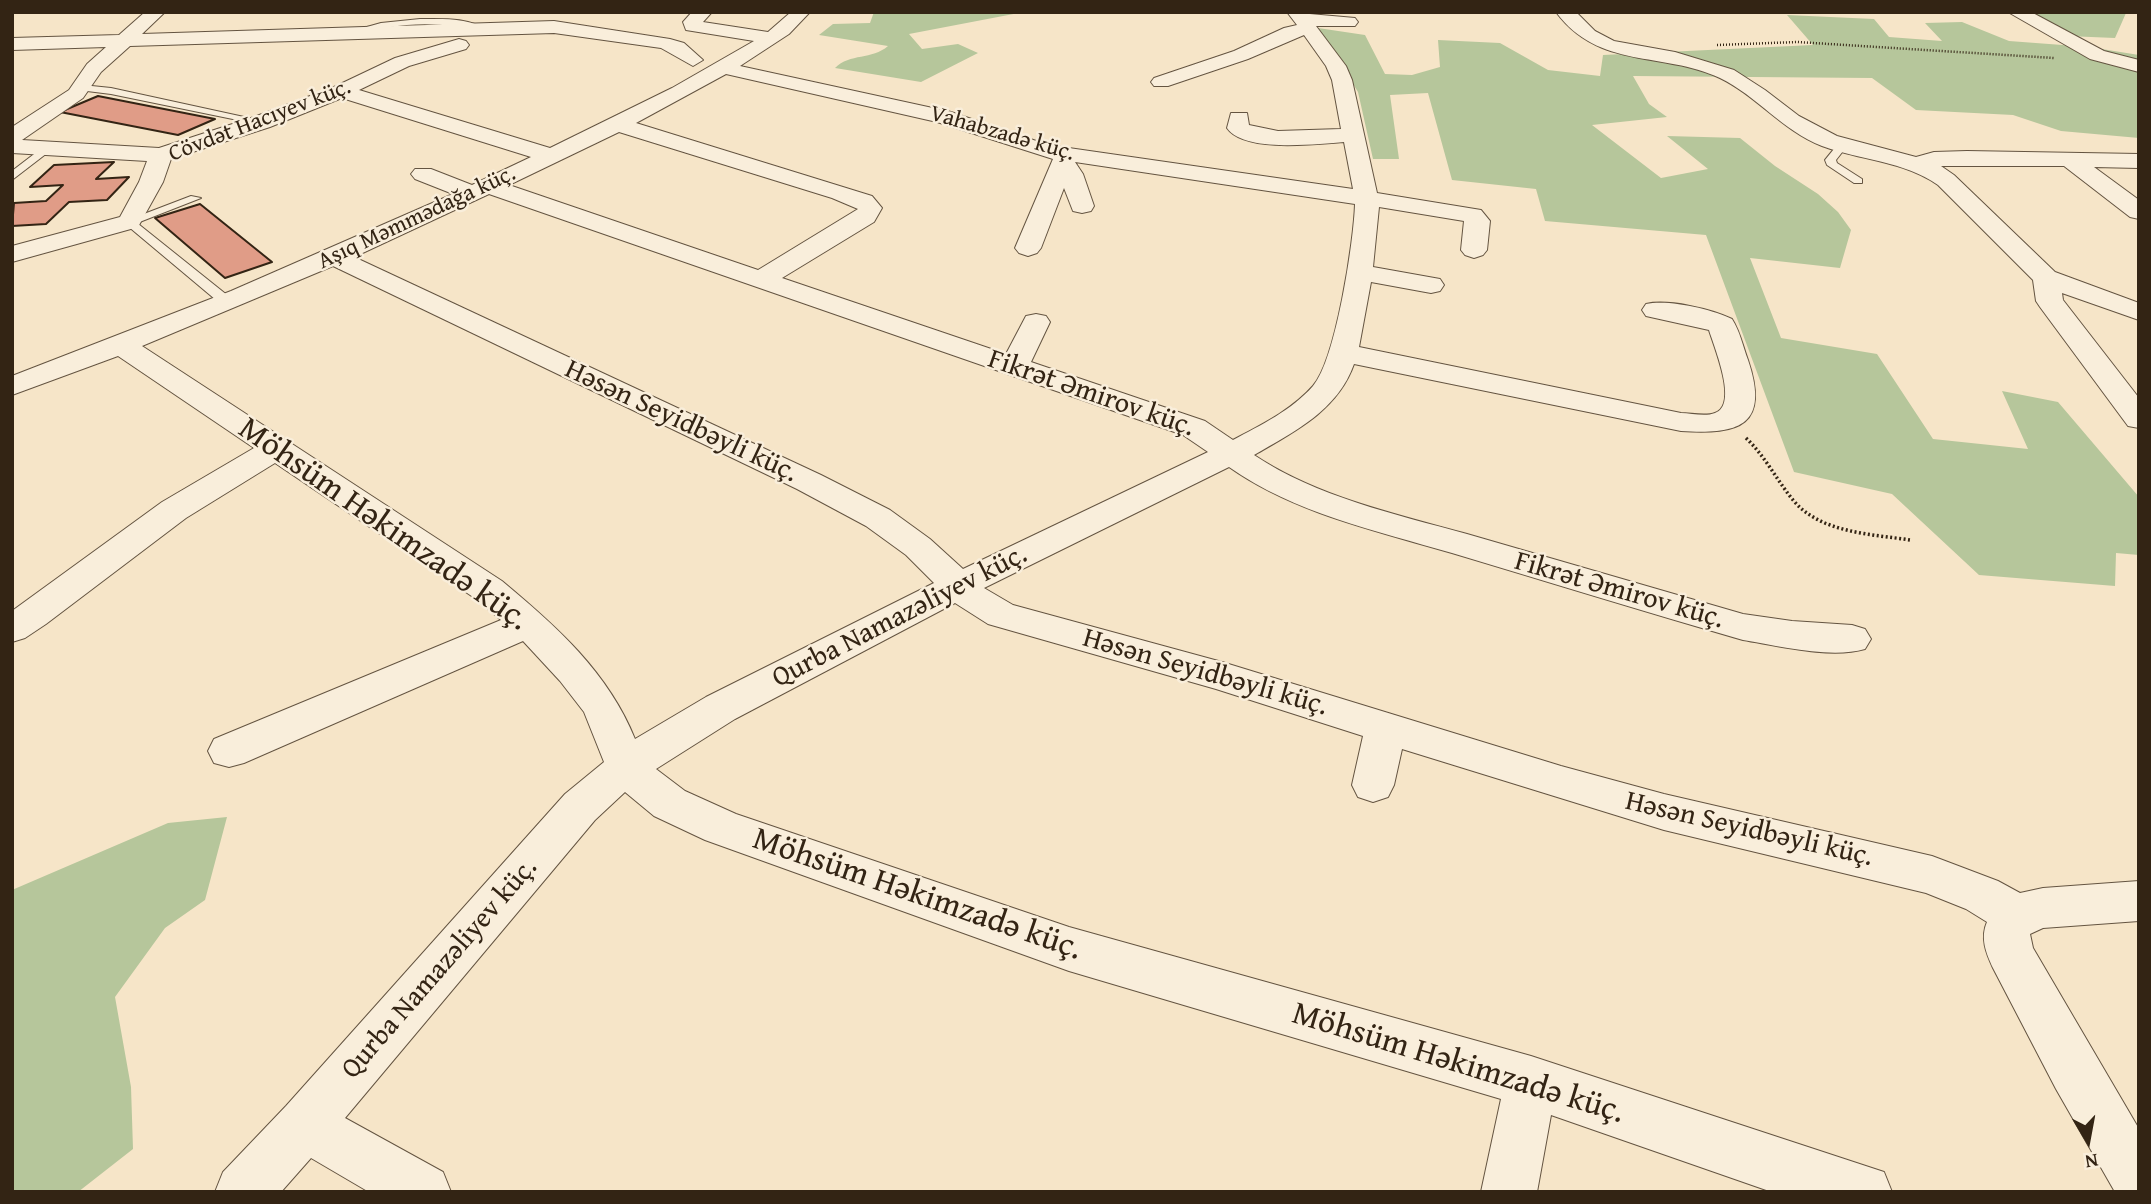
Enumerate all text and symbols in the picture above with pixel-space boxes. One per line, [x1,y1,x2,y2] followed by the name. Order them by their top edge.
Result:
[165,74,355,168] street label: Cövdət Hacıyev küç.
[927,100,1077,168] street label: Vahabzadə küç.
[314,160,520,276] street label: Aşıq Məmmədağa küç.
[983,343,1199,445] street label: Fikrət Əmirov küç.
[559,353,803,491] street label: Həsən Seyidbəyli küç.
[230,410,536,640] street label: Möhsüm Həkimzadə küç.
[767,538,1033,696] street label: Qurba Namazəliyev küç.
[1510,545,1728,637] street label: Fikrət Əmirov küç.
[1079,622,1331,724] street label: Həsən Seyidbəyli küç.
[1622,785,1876,875] street label: Həsən Seyidbəyli küç.
[747,820,1087,970] street label: Möhsüm Həkimzadə küç.
[335,852,545,1086] street label: Qurba Namazəliyev küç.
[1287,995,1629,1133] street label: Möhsüm Həkimzadə küç.
[2053,1106,2123,1176] north arrow
[2083,1147,2100,1177] text: N

